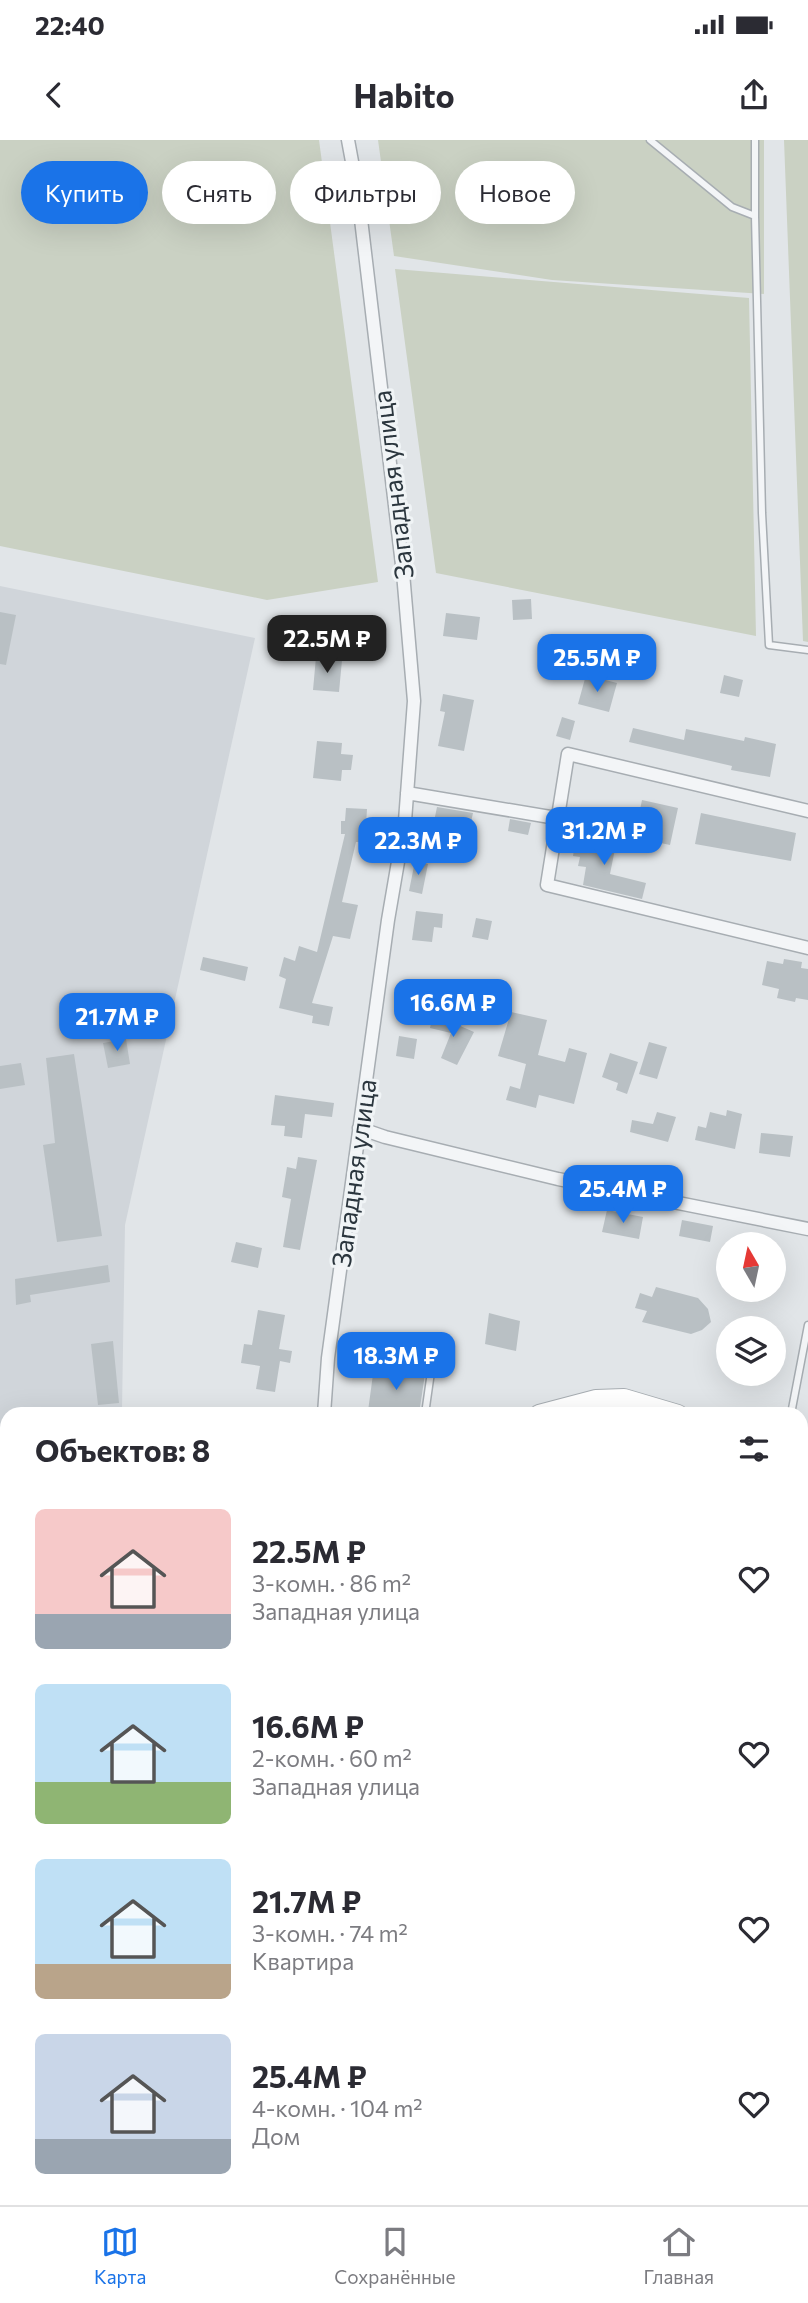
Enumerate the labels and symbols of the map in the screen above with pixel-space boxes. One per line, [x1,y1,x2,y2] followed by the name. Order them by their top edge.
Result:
[365,389,419,581] street label: Западная улица
[262,616,392,675] pin: 22.5M ₽
[532,634,662,694] pin: 25.5M ₽
[539,808,669,867] pin: 31.2M ₽
[353,818,483,877] pin: 22.3M ₽
[388,979,518,1039] pin: 16.6M ₽
[52,993,182,1053] pin: 21.7M ₽
[324,1077,382,1269] street label: Западная улица
[558,1166,688,1225] pin: 25.4M ₽
[716,1232,786,1302] north arrow
[331,1332,461,1392] pin: 18.3M ₽

